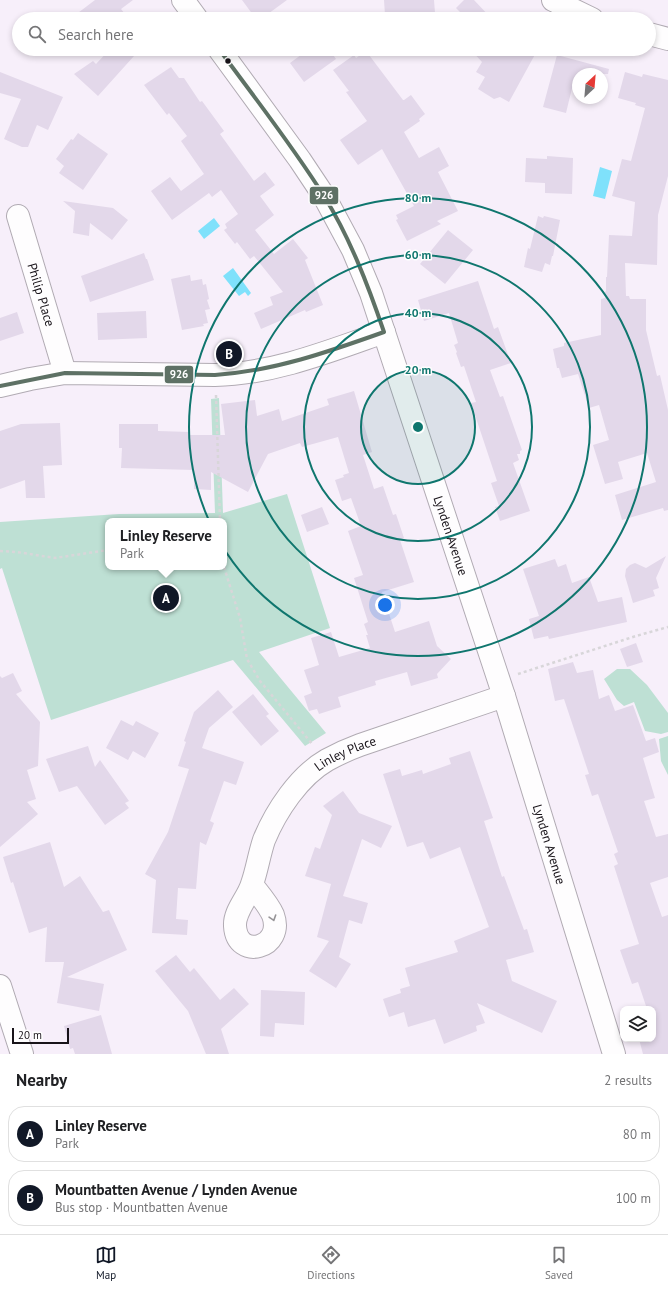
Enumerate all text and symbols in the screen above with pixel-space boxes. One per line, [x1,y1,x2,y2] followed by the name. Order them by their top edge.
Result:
[12,12,656,56] search box
[26,23,48,45] icon: search
[58,25,134,44] text: Search here
[223,56,233,66] unlabelled marker
[572,68,608,104] north arrow
[309,186,339,205] line badge: 926
[315,188,333,202] text: 926
[405,190,431,205] text: 80 m
[405,247,431,262] text: 60 m
[24,261,59,328] street label: Philip Place
[405,305,431,320] text: 40 m
[216,339,242,369] pin: B
[405,362,431,377] text: 20 m
[164,365,194,384] line badge: 926
[170,367,188,381] text: 926
[411,420,425,434] centre of rings
[430,493,472,578] street label: Lynden Avenue
[105,518,227,570] popup
[120,526,212,545] text: Linley Reserve
[120,545,144,562] text: Park
[153,583,179,613] pin: A
[375,595,395,615] your location
[311,732,378,774] street label: Linley Place
[529,802,570,886] street label: Lynden Avenue
[268,914,277,921] one-way arrow
[620,1006,656,1042] map controls
[620,1006,656,1042] button: layers
[12,1026,69,1045] scale bar
[18,1028,42,1042] text: 20 m
[16,1069,67,1091] text: Nearby
[604,1072,652,1089] text: 2 results
[55,1116,147,1135] text: Linley Reserve
[26,1126,34,1143] text: A
[623,1126,651,1143] text: 80 m
[55,1135,79,1152] text: Park
[55,1180,297,1199] text: Mountbatten Avenue / Lynden Avenue
[26,1190,34,1207] text: B
[616,1190,651,1207] text: 100 m
[55,1199,228,1216] text: Bus stop · Mountbatten Avenue
[95,1244,117,1282] tab: Map
[307,1244,355,1282] tab: Directions
[545,1244,573,1282] tab: Saved

